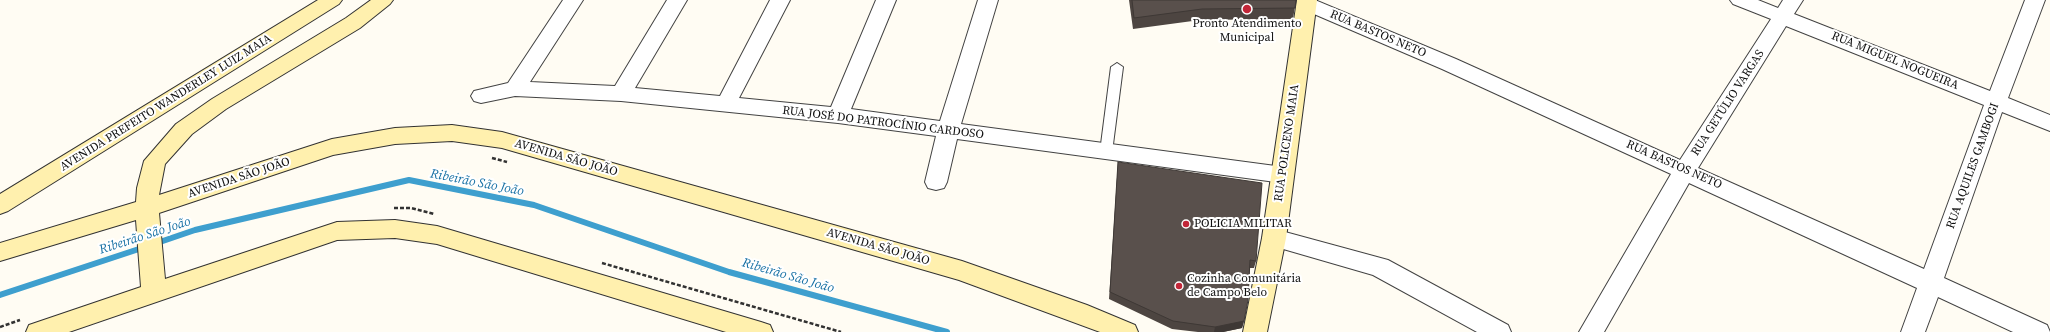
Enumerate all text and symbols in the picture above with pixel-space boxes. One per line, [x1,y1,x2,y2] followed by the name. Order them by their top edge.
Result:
[1241,3,1253,15] marker: Pronto Atendimento Municipal
[1328,7,1428,61] street label: RUA BASTOS NETO
[1192,17,1302,45] place label: Pronto Atendimento Municipal
[1829,29,1961,93] street label: RUA MIGUEL NOGUEIRA
[58,31,274,175] street label: AVENIDA PREFEITO WANDERLEY LUIZ MAIA
[1688,47,1768,159] street label: RUA GETÚLIO VARGAS
[1272,84,1302,202] street label: RUA POLICENO MAIA
[1943,101,2003,231] street label: RUA AQUILES GAMBOGI
[781,103,985,143] street label: RUA JOSÉ DO PATROCÍNIO CARDOSO
[513,136,619,180] street label: AVENIDA SÃO JOÃO
[1624,137,1724,193] street label: RUA BASTOS NETO
[186,155,292,201] street label: AVENIDA SÃO JOÃO
[429,166,525,200] water label: Ribeirão São João
[97,214,193,258] water label: Ribeirão São João
[1194,217,1292,231] place label: POLICIA MILITAR
[1181,219,1191,229] marker: POLICIA MILITAR
[825,225,931,269] street label: AVENIDA SÃO JOÃO
[740,255,836,297] water label: Ribeirão São João
[1187,272,1301,300] place label: Cozinha Comunitária de Campo Belo
[1174,281,1184,291] marker: Cozinha Comunitária de Campo Belo

